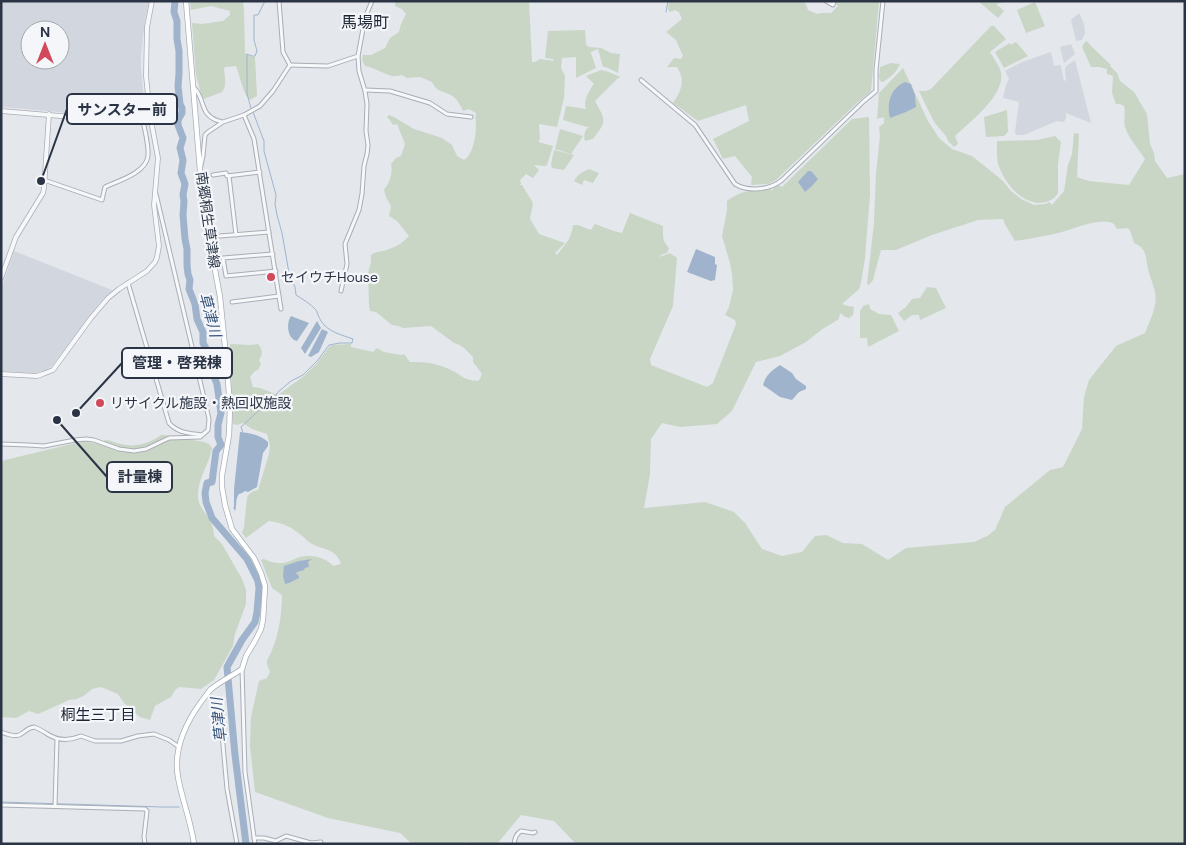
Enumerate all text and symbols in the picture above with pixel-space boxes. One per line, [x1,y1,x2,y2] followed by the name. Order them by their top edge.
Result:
[341,12,389,33] district label: 馬場町
[20,20,70,70] north arrow
[40,23,50,41] text: N
[67,94,177,124] callout: サンスター前
[77,100,167,120] text: サンスター前
[192,170,224,270] street label: 南郷桐生草津線
[281,268,378,286] place label: セイウチHouse
[265,271,277,283] marker: セイウチHouse
[195,291,226,341] water label: 草津川
[122,348,232,378] callout: 管理・啓発棟
[132,353,222,373] text: 管理・啓発棟
[110,394,291,412] place label: リサイクル施設・熱回収施設
[94,397,106,409] marker: リサイクル施設・熱回収施設
[107,462,172,492] callout: 計量棟
[117,467,163,487] text: 計量棟
[206,695,231,743] water label: 草津川
[60,705,136,725] district label: 桐生三丁目

